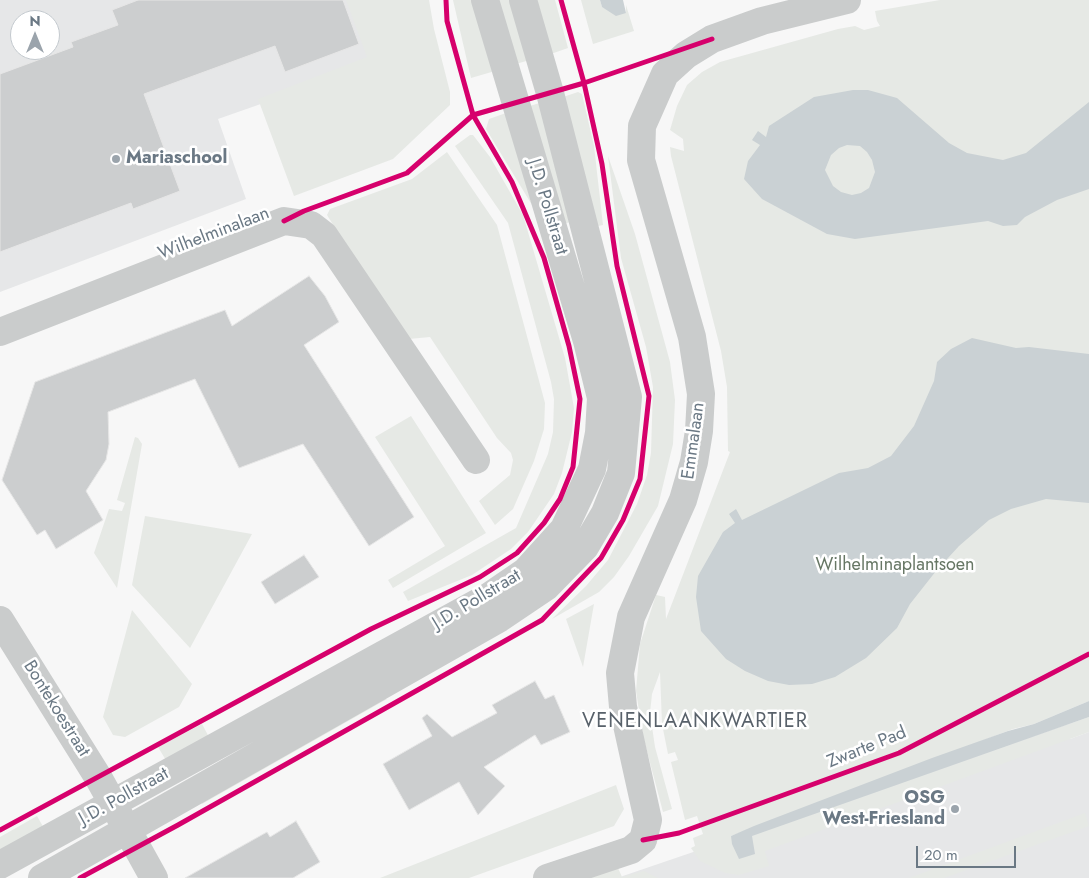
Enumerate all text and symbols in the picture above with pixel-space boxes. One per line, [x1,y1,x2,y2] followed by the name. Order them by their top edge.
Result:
[10,10,60,60] north arrow
[29,11,41,31] text: N
[126,148,227,170] place label: Mariaschool
[110,153,122,165] marker: Mariaschool
[522,156,572,258] street label: J.D. Pollstraat
[155,203,273,265] street label: Wilhelminalaan
[678,401,710,481] street label: Emmalaan
[816,555,974,577] park label: Wilhelminaplantsoen
[429,565,525,635] street label: J.D. Pollstraat
[18,657,94,761] street label: Bontekoestraat
[580,710,810,734] district label: VENENLAANKWARTIER
[824,722,910,774] street label: Zwarte Pad
[75,764,173,830] street label: J.D. Pollstraat
[823,788,945,831] place label: OSG West-Friesland
[949,803,961,815] marker: OSG West-Friesland
[919,836,1019,868] scale bar
[924,844,958,866] text: 20 m

